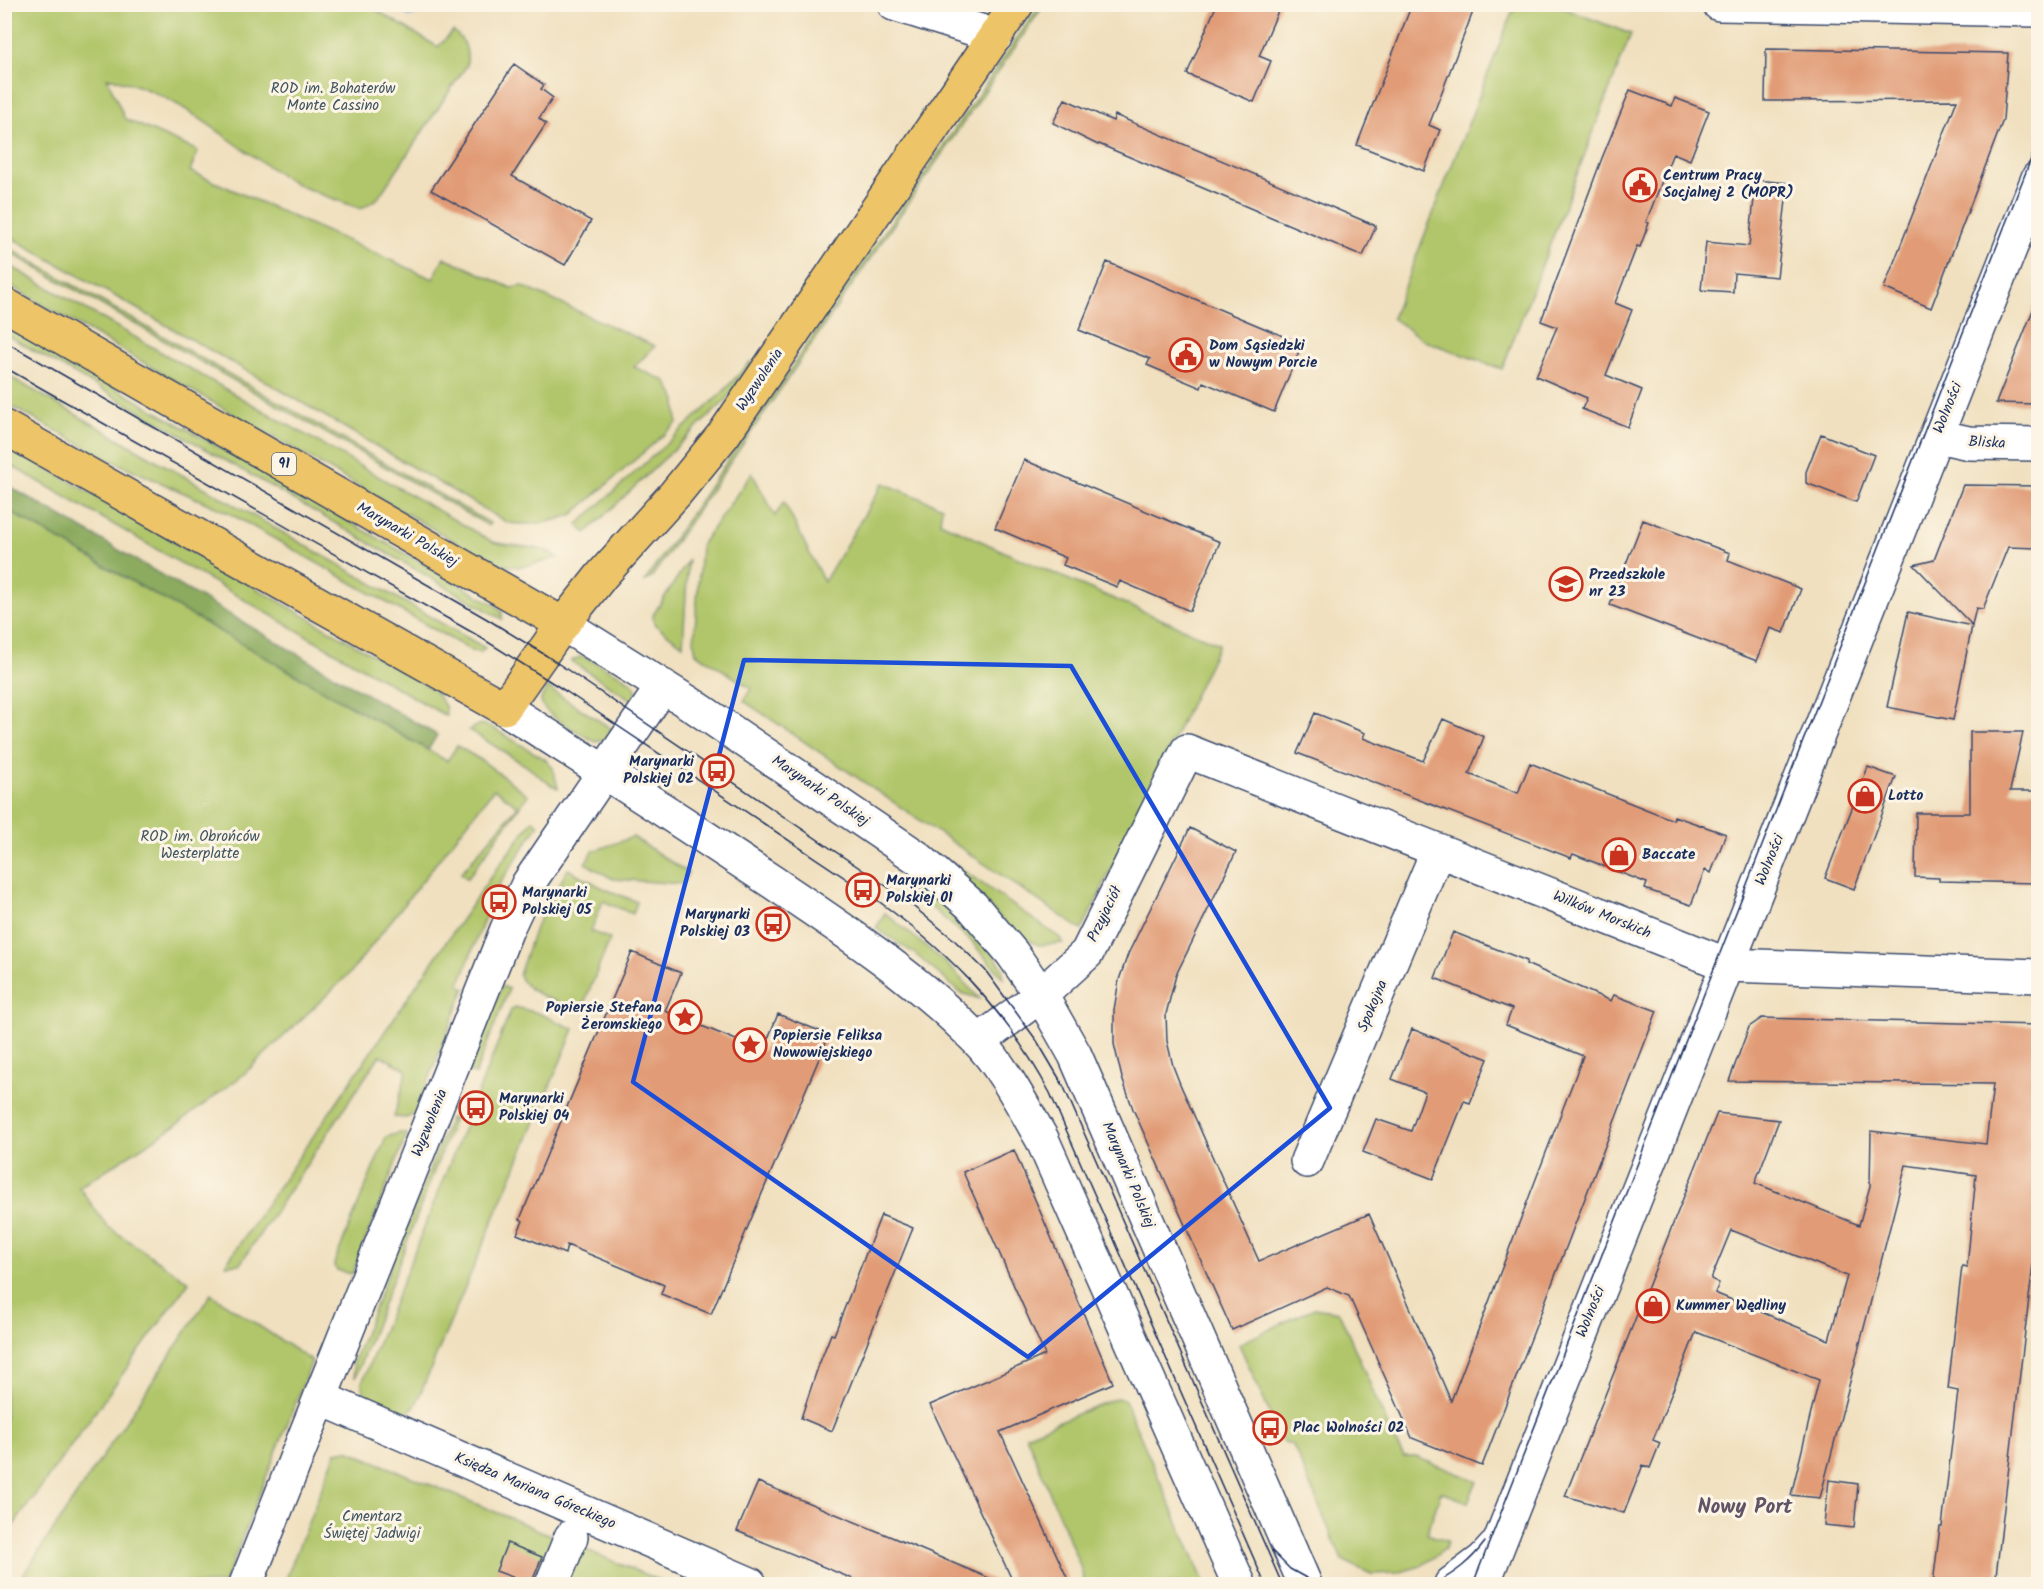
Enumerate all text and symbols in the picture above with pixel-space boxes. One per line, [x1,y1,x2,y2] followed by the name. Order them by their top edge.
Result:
[271,77,396,118] park label: ROD im. Bohaterów Monte Cassino
[1663,164,1794,205] place label: Centrum Pracy Socjalnej 2 (MOPR)
[1622,167,1658,203] public building icon: Centrum Pracy Socjalnej 2 (MOPR)
[1209,334,1318,375] place label: Dom Sąsiedzki w Nowym Porcie
[1168,337,1204,373] public building icon: Dom Sąsiedzki w Nowym Porcie
[730,344,790,416] street label: Wyzwolenia
[1927,377,1970,437] street label: Wolności
[1968,430,2006,456] street label: Bliska
[272,453,296,475] road number: 91
[352,496,463,574] street label: Marynarki Polskiej
[1589,563,1666,604] place label: Przedszkole nr 23
[1548,566,1584,602] school or university icon: Przedszkole nr 23
[766,749,875,833] street label: Marynarki Polskiej
[623,750,695,791] place label: Marynarki Polskiej 02
[699,753,735,789] bus stop icon: Marynarki Polskiej 02
[1847,778,1883,814] shop icon: Lotto
[1888,784,1924,808] place label: Lotto
[140,825,260,866] park label: ROD im. Obrońców Westerplatte
[1749,829,1792,889] street label: Wolności
[1601,837,1637,873] shop icon: Baccate
[1642,843,1696,867] place label: Baccate
[886,869,953,910] place label: Marynarki Polskiej 01
[845,872,881,908] bus stop icon: Marynarki Polskiej 01
[522,881,593,922] place label: Marynarki Polskiej 05
[1081,881,1129,946] street label: Przyjaciół
[481,884,517,920] bus stop icon: Marynarki Polskiej 05
[1549,884,1655,946] street label: Wilków Morskich
[680,903,751,944] place label: Marynarki Polskiej 03
[755,906,791,942] bus stop icon: Marynarki Polskiej 03
[1351,976,1395,1036] street label: Spokojna
[546,996,662,1037] place label: Popiersie Stefana Żeromskiego
[667,999,703,1035] place icon: Popiersie Stefana Żeromskiego
[773,1024,883,1065] place label: Popiersie Feliksa Nowowiejskiego
[732,1027,768,1063] place icon: Popiersie Feliksa Nowowiejskiego
[406,1085,454,1161] street label: Wyzwolenia
[499,1087,569,1128] place label: Marynarki Polskiej 04
[458,1090,494,1126] bus stop icon: Marynarki Polskiej 04
[1095,1118,1162,1233] street label: Marynarki Polskiej
[1570,1281,1613,1341] street label: Wolności
[1635,1288,1671,1324] shop icon: Kummer Wędliny
[1676,1294,1786,1318] place label: Kummer Wędliny
[1252,1410,1288,1446] bus stop icon: Plac Wolności 02
[1293,1416,1404,1440] place label: Plac Wolności 02
[450,1446,620,1536] street label: Księdza Mariana Góreckiego
[1698,1491,1793,1524] district label: Nowy Port
[324,1505,422,1546] park label: Cmentarz Świętej Jadwigi

